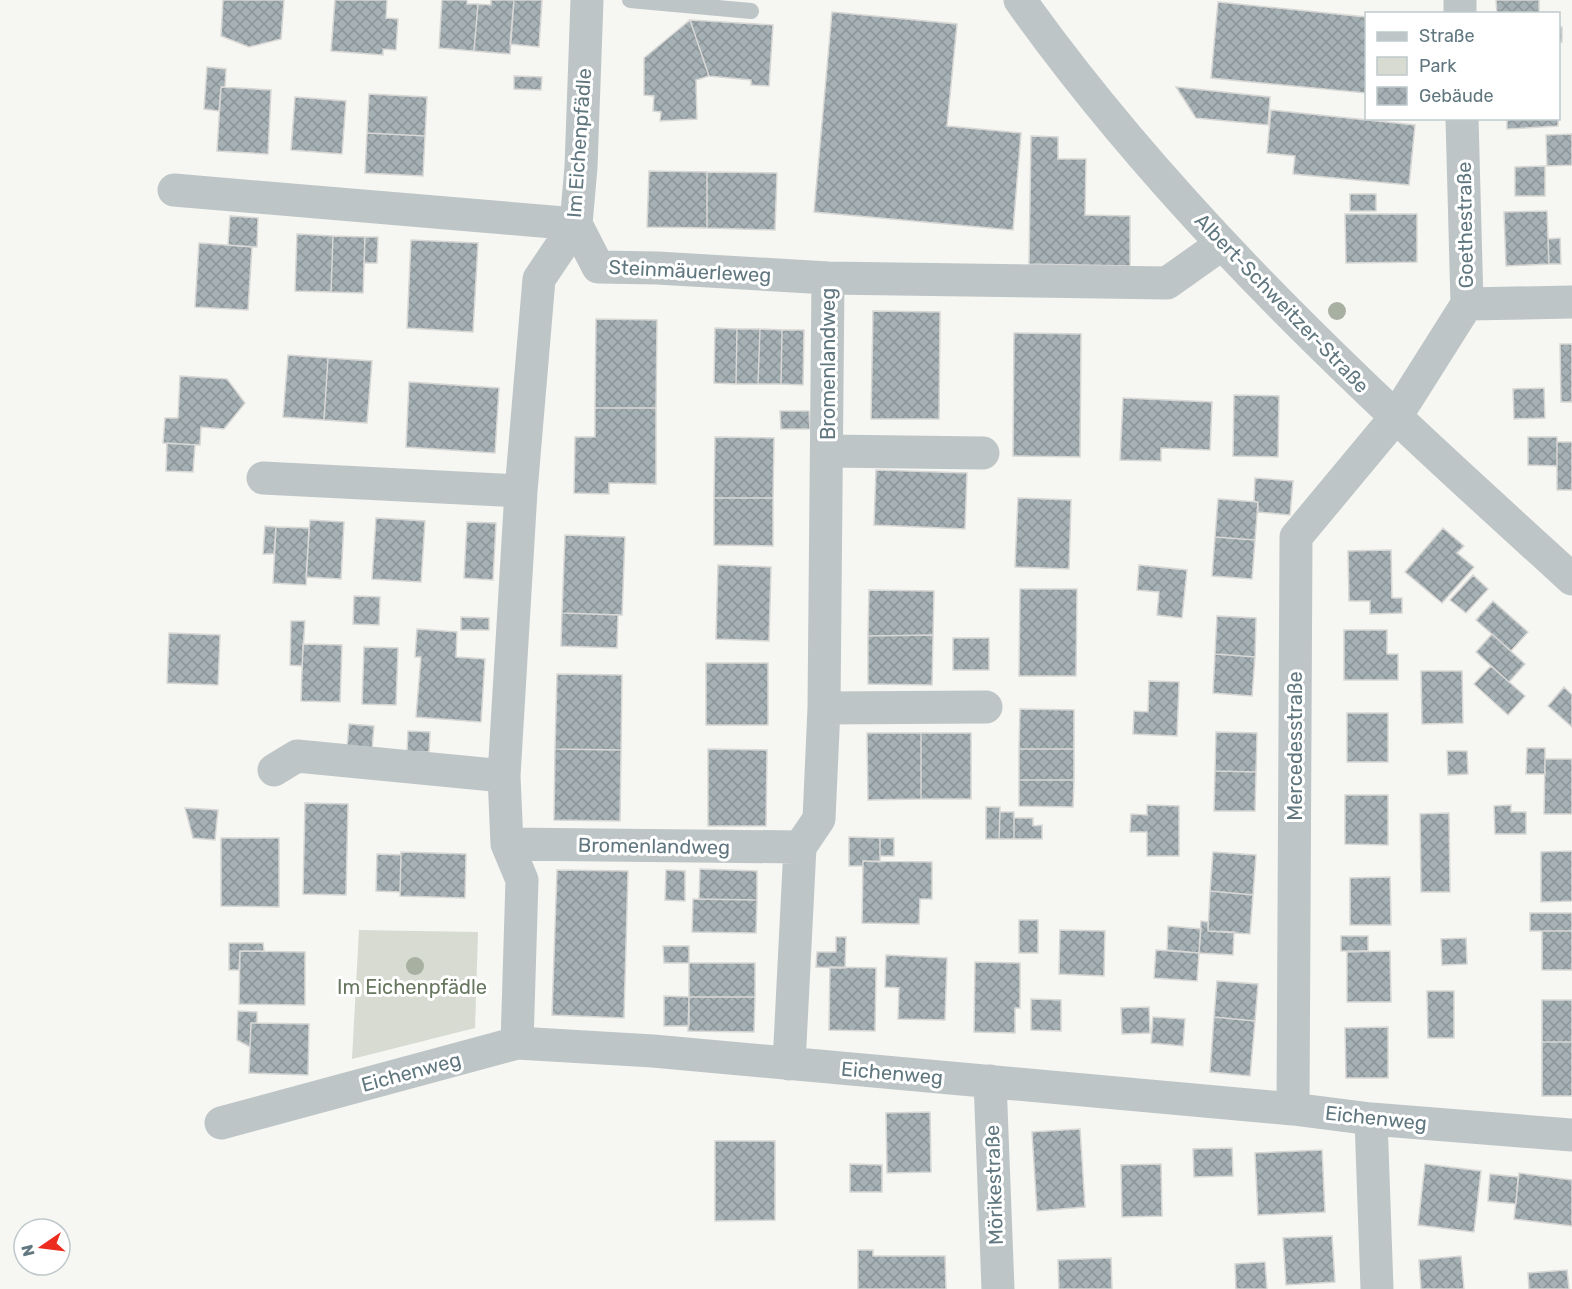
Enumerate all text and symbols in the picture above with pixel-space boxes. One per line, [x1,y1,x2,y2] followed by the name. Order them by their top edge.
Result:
[1365,12,1560,120] legend
[1419,25,1475,47] text: Straße
[1419,55,1457,77] text: Park
[562,67,596,219] street label: Im Eichenpfädle
[1419,85,1494,107] text: Gebäude
[1452,161,1478,289] street label: Goethestraße
[1190,208,1374,398] street label: Albert-Schweitzer-Straße
[608,255,772,287] street label: Steinmäuerleweg
[816,288,840,440] street label: Bromenlandweg
[1283,671,1307,821] street label: Mercedesstraße
[578,833,730,859] street label: Bromenlandweg
[337,975,487,999] park label: Im Eichenpfädle
[358,1047,464,1097] street label: Eichenweg
[840,1057,944,1089] street label: Eichenweg
[1324,1101,1428,1135] street label: Eichenweg
[980,1124,1008,1246] street label: Mörikestraße
[12,1217,72,1277] north arrow
[17,1243,39,1258] text: N

